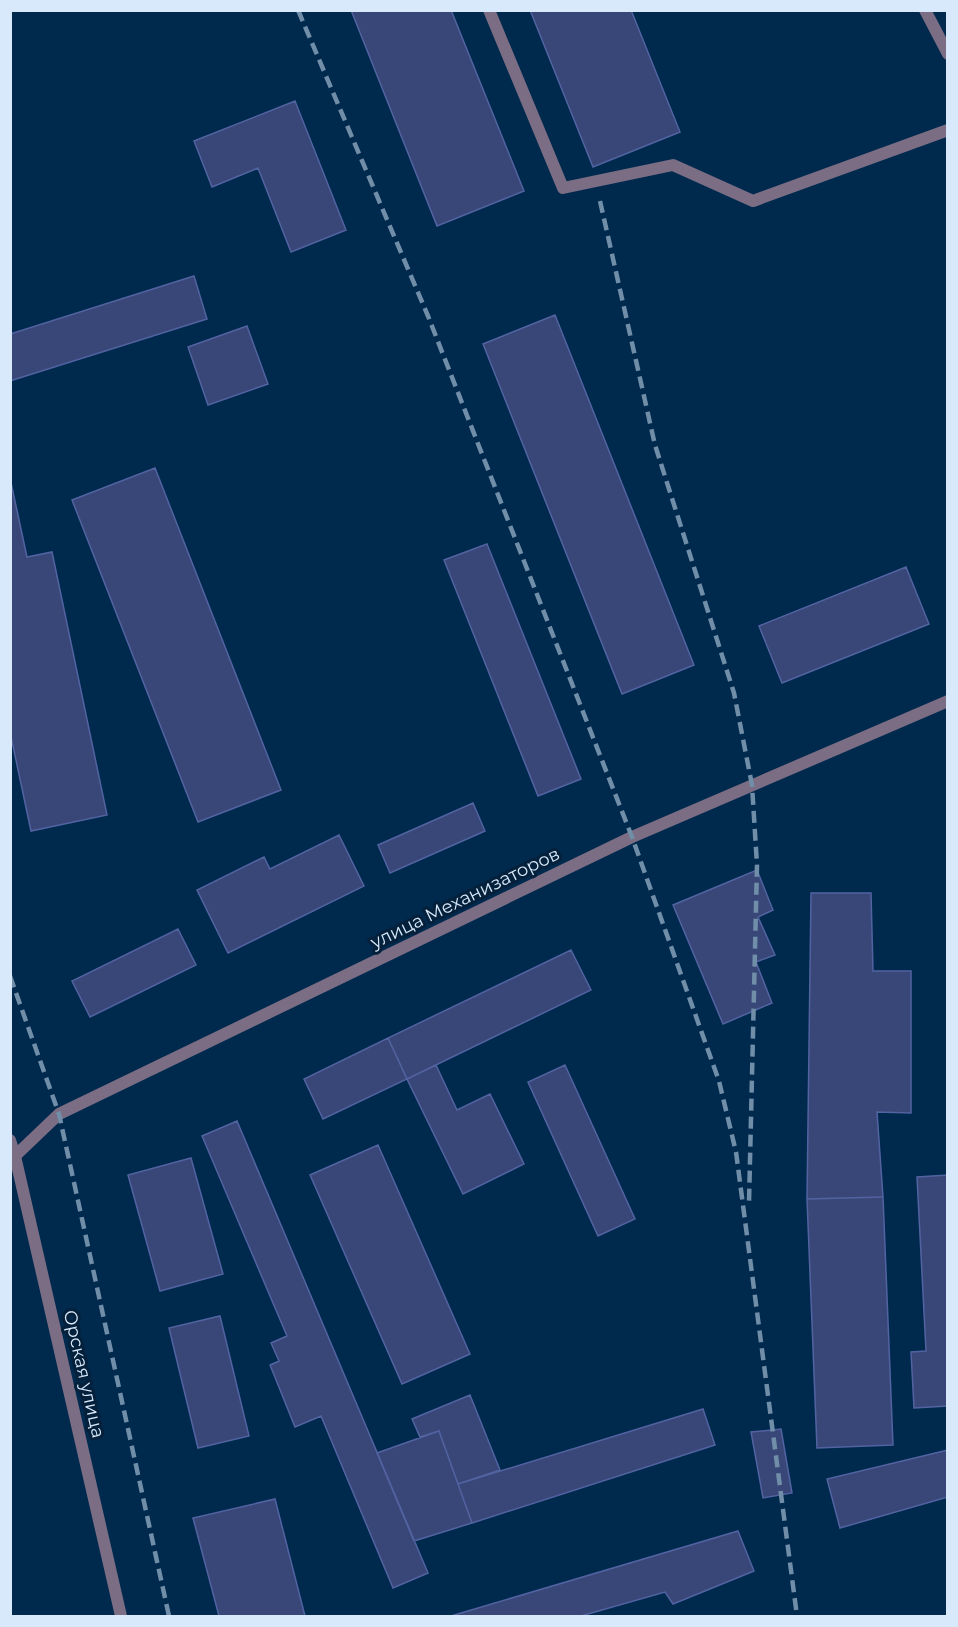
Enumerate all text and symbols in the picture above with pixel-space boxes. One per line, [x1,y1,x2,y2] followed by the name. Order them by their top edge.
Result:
[366,843,563,954] street label: улица Механизаторов
[59,1308,109,1440] street label: Орская улица

